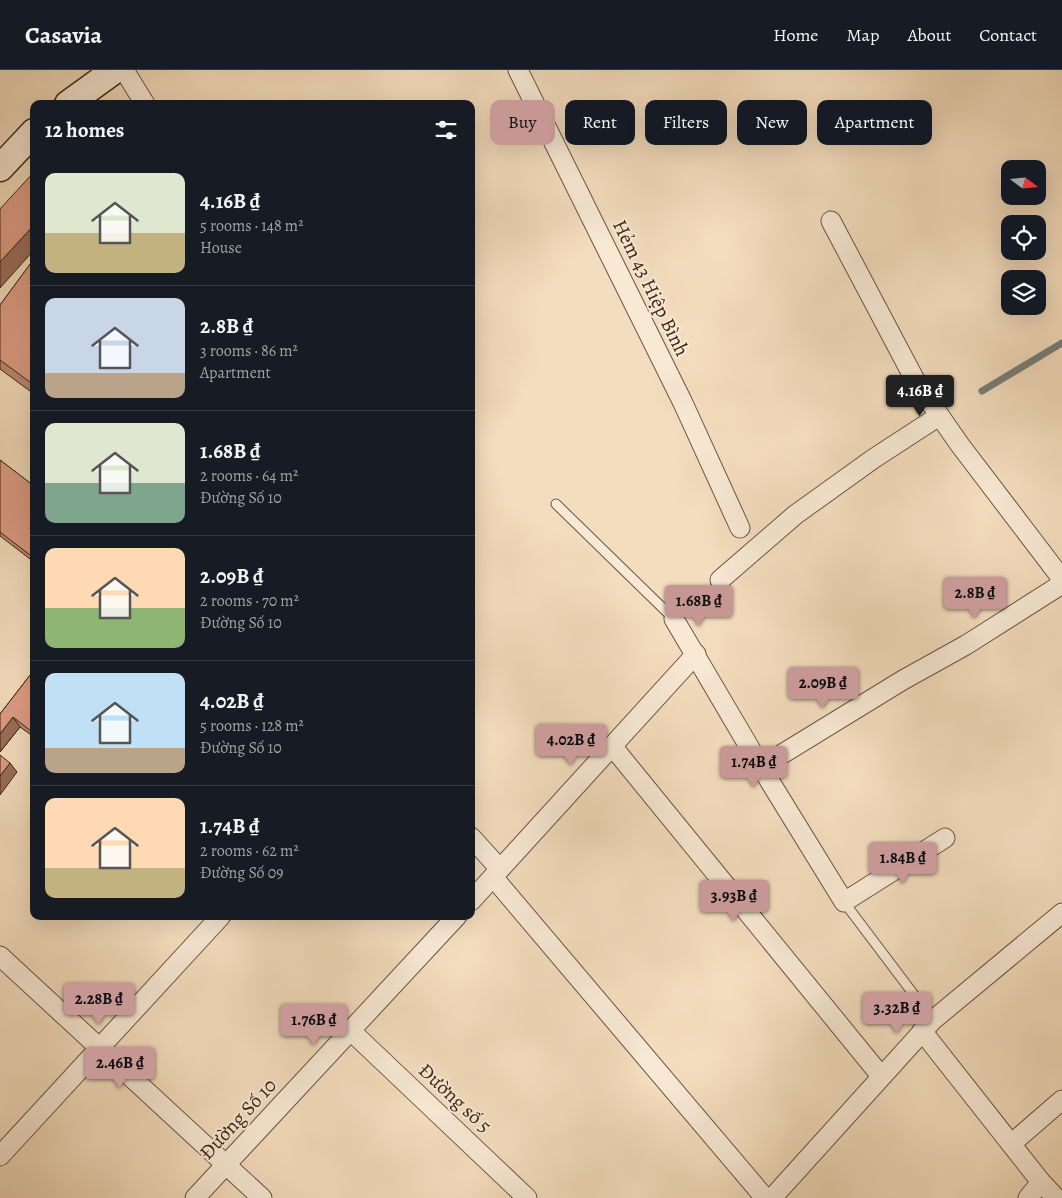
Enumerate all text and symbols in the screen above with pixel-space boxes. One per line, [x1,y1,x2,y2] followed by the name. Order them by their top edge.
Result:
[25,19,102,51] text: Casavia
[773,23,818,47] text: Home
[846,23,879,47] text: Map
[907,23,951,47] text: About
[979,23,1037,47] text: Contact
[490,100,555,145] chip: Buy
[565,100,635,145] chip: Rent
[645,100,727,145] chip: Filters
[737,100,807,145] chip: New
[817,100,932,145] chip: Apartment
[45,116,124,144] text: 12 homes
[432,116,460,144] icon: filters
[1001,160,1046,205] north arrow
[1001,160,1046,315] map controls
[200,187,261,215] text: 4.16B ₫
[85,193,145,253] icon: home
[200,215,303,237] text: 5 rooms · 148 m²
[606,215,696,361] street label: Hẻm 43 Hiệp Bình
[1001,215,1046,260] button: locate
[200,237,242,259] text: House
[1001,270,1046,315] button: layers
[200,312,254,340] text: 2.8B ₫
[85,318,145,378] icon: home
[200,340,298,362] text: 3 rooms · 86 m²
[200,362,271,384] text: Apartment
[874,374,966,417] pin: 4.16B ₫
[897,380,943,402] text: 4.16B ₫
[200,437,261,465] text: 1.68B ₫
[85,443,145,503] icon: home
[200,465,298,487] text: 2 rooms · 64 m²
[200,487,282,509] text: Đường Số 10
[200,562,264,590] text: 2.09B ₫
[85,568,145,628] icon: home
[934,576,1016,619] pin: 2.8B ₫
[955,582,995,604] text: 2.8B ₫
[653,584,745,627] pin: 1.68B ₫
[200,590,299,612] text: 2 rooms · 70 m²
[676,590,722,612] text: 1.68B ₫
[200,612,282,634] text: Đường Số 10
[777,666,869,709] pin: 2.09B ₫
[799,672,847,694] text: 2.09B ₫
[200,687,264,715] text: 4.02B ₫
[85,693,145,753] icon: home
[200,715,304,737] text: 5 rooms · 128 m²
[525,724,617,766] pin: 4.02B ₫
[547,729,595,751] text: 4.02B ₫
[200,737,282,759] text: Đường Số 10
[708,746,800,788] pin: 1.74B ₫
[731,751,777,773] text: 1.74B ₫
[200,812,260,840] text: 1.74B ₫
[85,818,145,878] icon: home
[200,840,299,862] text: 2 rooms · 62 m²
[857,842,949,884] pin: 1.84B ₫
[880,847,926,869] text: 1.84B ₫
[200,862,284,884] text: Đường Số 09
[688,880,780,922] pin: 3.93B ₫
[711,885,757,907] text: 3.93B ₫
[53,982,145,1025] pin: 2.28B ₫
[75,988,123,1010] text: 2.28B ₫
[851,992,943,1034] pin: 3.32B ₫
[874,997,920,1019] text: 3.32B ₫
[268,1004,360,1046] pin: 1.76B ₫
[291,1009,337,1031] text: 1.76B ₫
[74,1046,166,1089] pin: 2.46B ₫
[96,1052,144,1074] text: 2.46B ₫
[412,1057,498,1139] street label: Đường số 5
[193,1072,283,1166] street label: Đường Số 10

